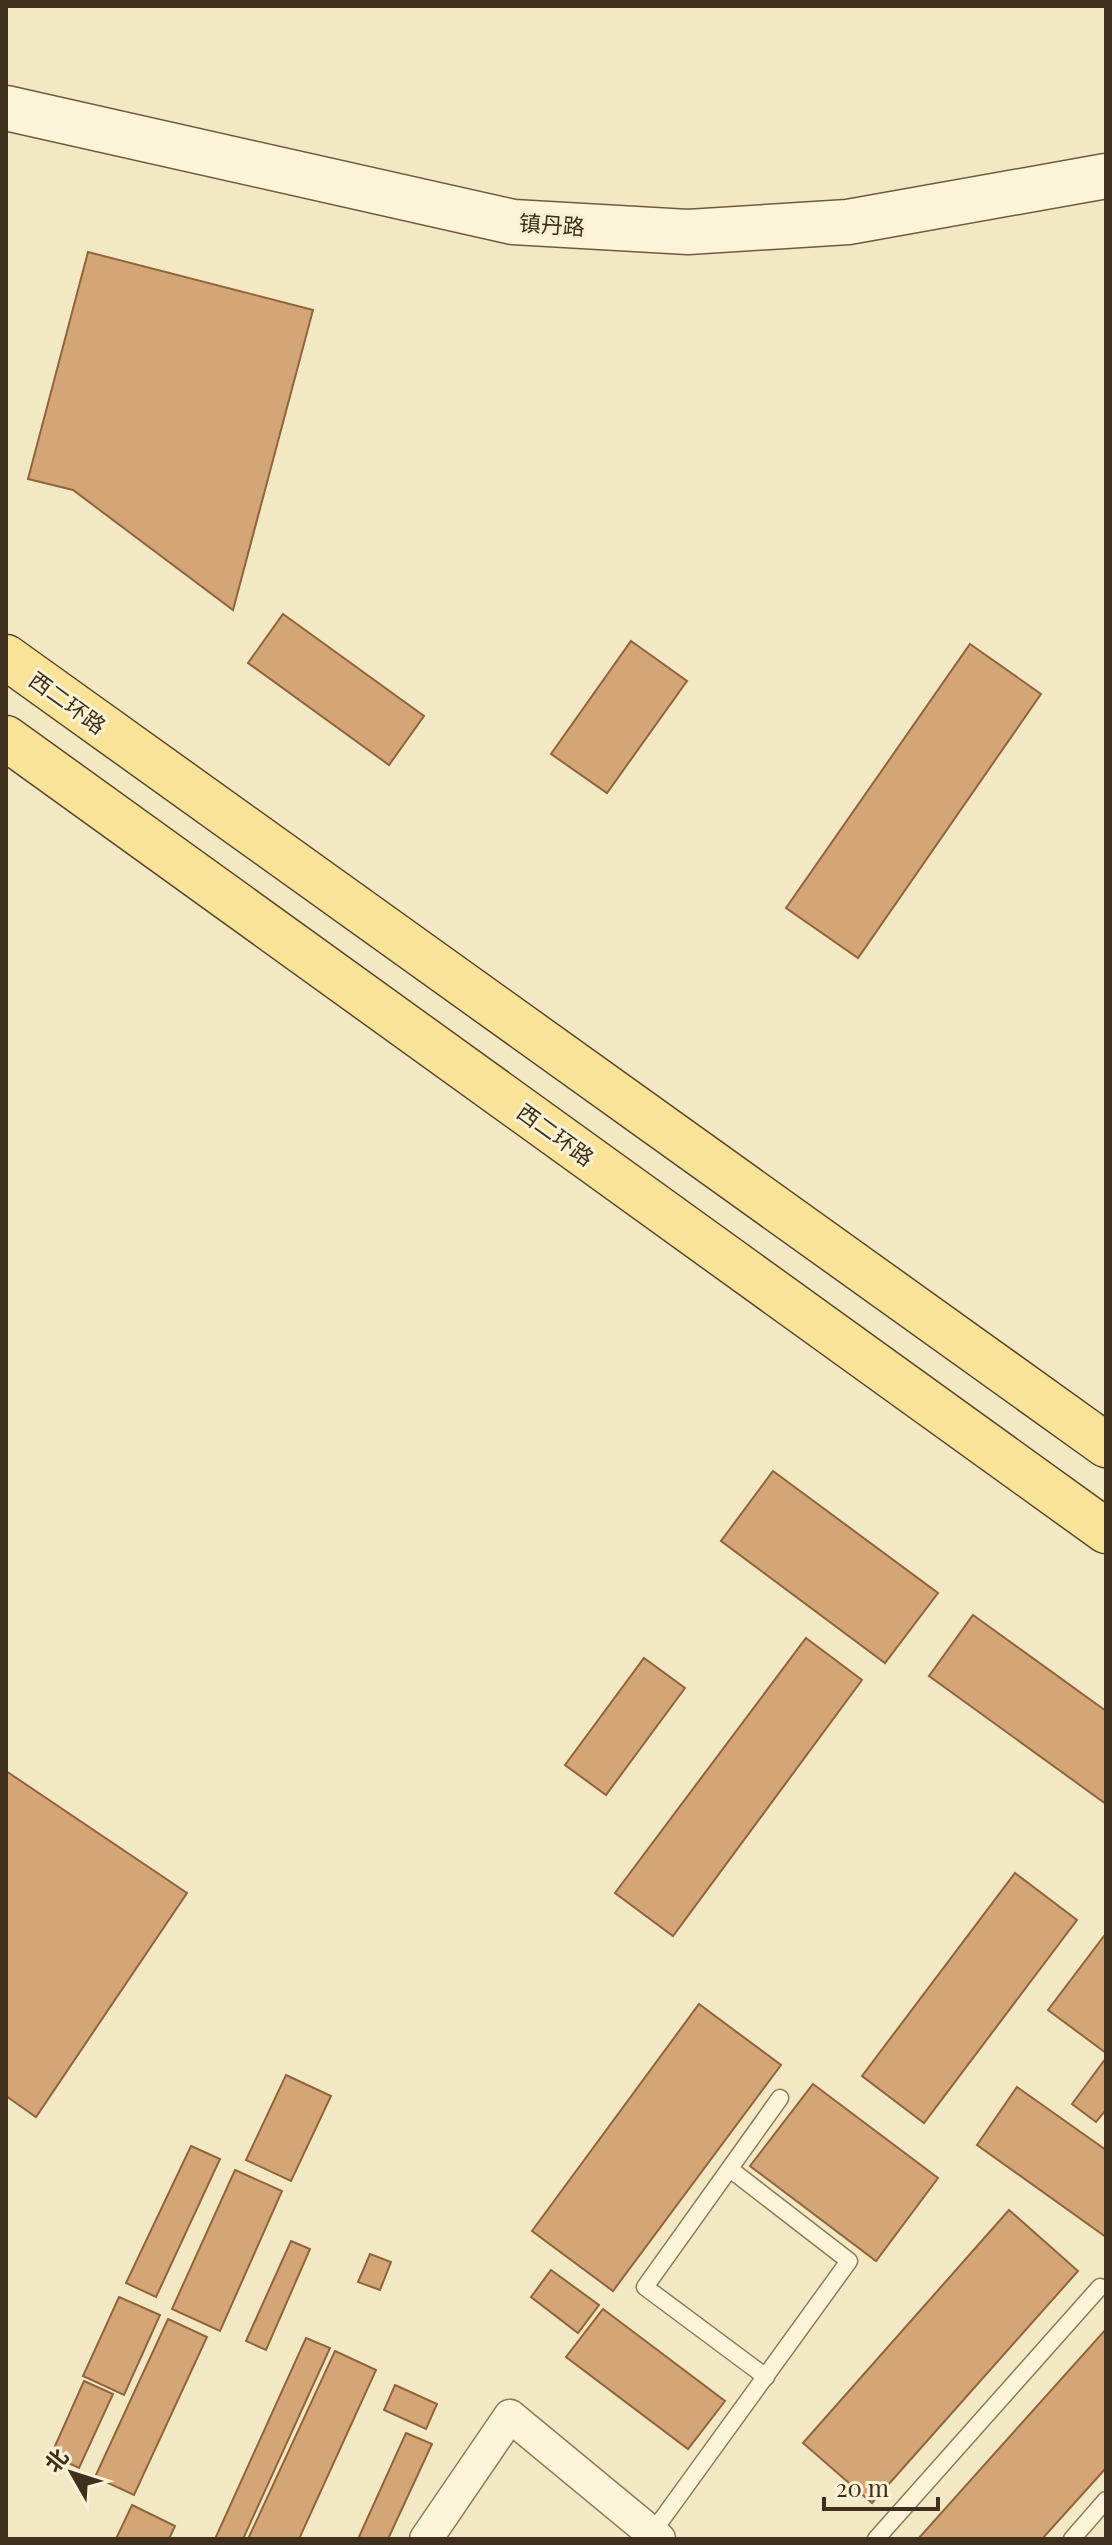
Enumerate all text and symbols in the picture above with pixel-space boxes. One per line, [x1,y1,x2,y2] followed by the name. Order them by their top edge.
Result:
[518,207,586,241] street label: 镇丹路
[24,664,112,740] street label: 西二环路
[512,1096,600,1172] street label: 西二环路
[32,2433,112,2513] north arrow
[37,2442,74,2478] text: 北
[824,2461,938,2511] scale bar
[836,2471,889,2503] text: 20 m

